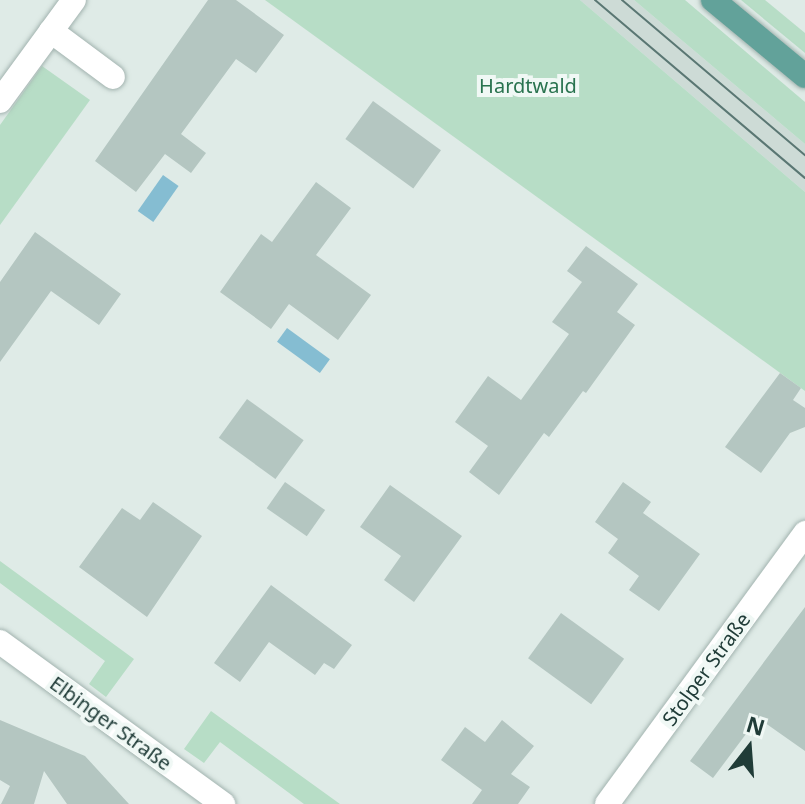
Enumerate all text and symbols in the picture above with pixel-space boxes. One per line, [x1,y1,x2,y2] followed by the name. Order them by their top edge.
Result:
[479,73,577,97] park label: Hardtwald
[657,608,755,730] street label: Stolper Straße
[46,671,176,775] street label: Elbinger Straße
[709,708,789,788] north arrow
[743,708,769,742] text: N

